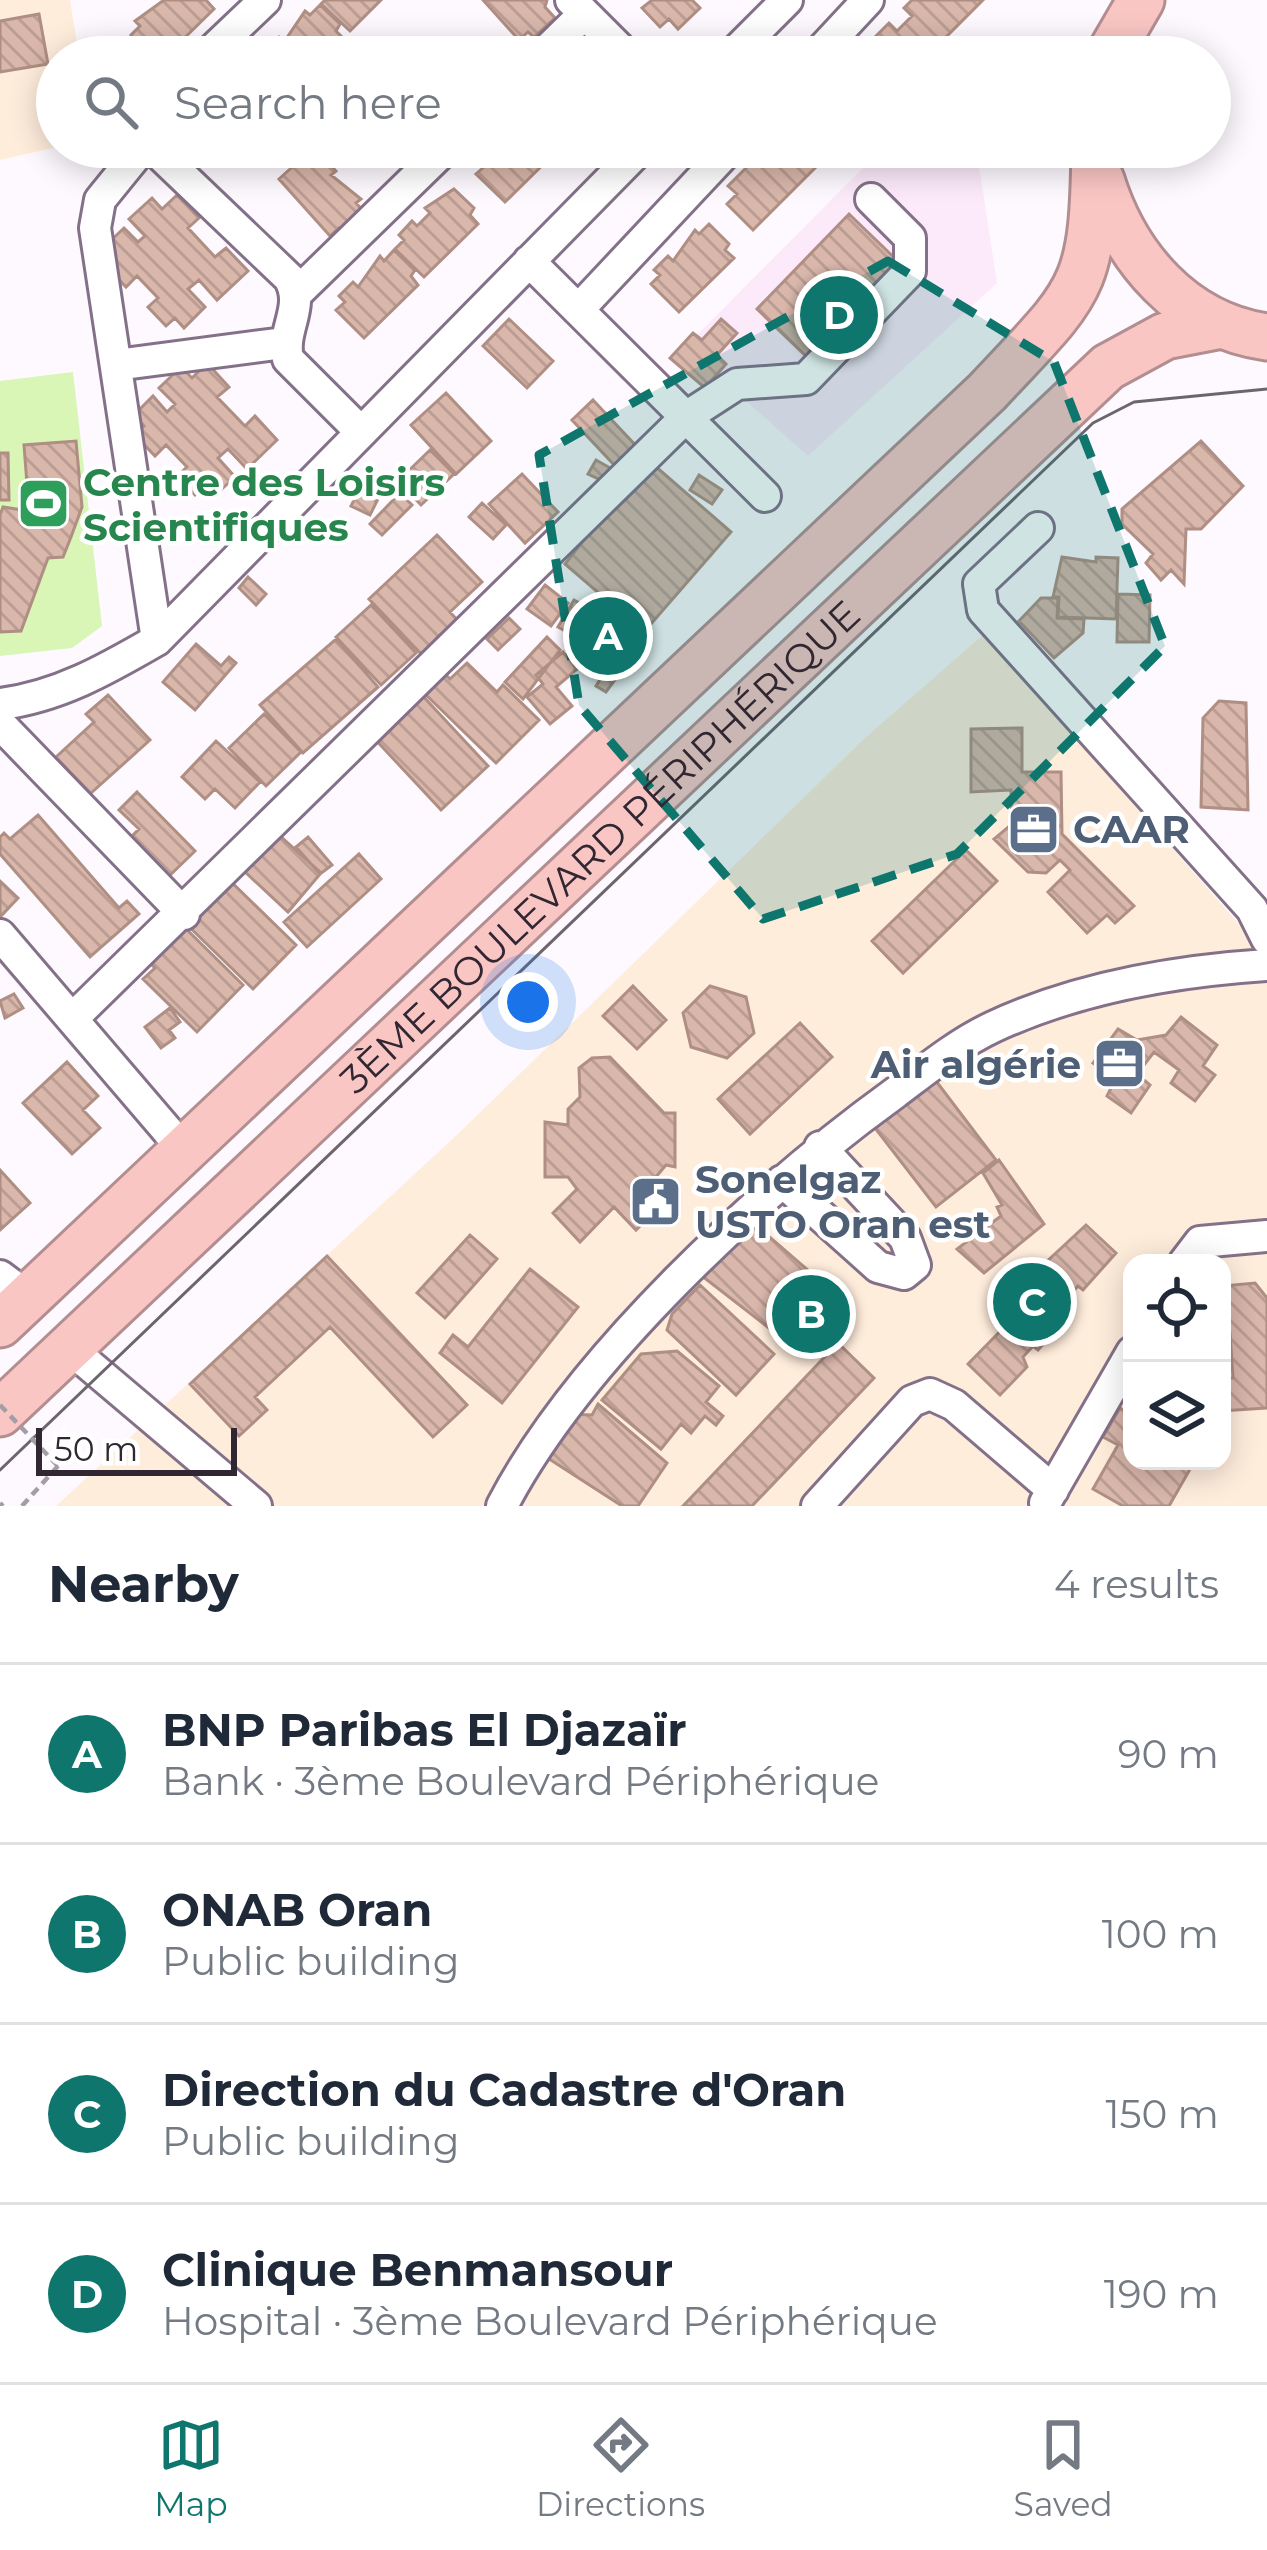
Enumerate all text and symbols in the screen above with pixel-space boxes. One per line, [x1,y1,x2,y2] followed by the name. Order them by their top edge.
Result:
[36,36,1231,168] search box
[78,69,144,135] icon: search
[174,75,442,130] text: Search here
[800,270,878,360] pin: D
[83,458,445,551] place label: Centre des Loisirs Scientifiques
[16,476,72,532] sports icon: Centre des Loisirs Scientifiques
[326,591,868,1101] street label: 3ÈME BOULEVARD PÉRIPHÉRIQUE
[569,591,647,681] pin: A
[1006,801,1062,857] office icon: CAAR
[1073,805,1190,853] place label: CAAR
[498,972,558,1032] your location
[1092,1036,1148,1092] office icon: Air algérie
[870,1040,1081,1088] place label: Air algérie
[695,1155,990,1248] place label: Sonelgaz USTO Oran est
[628,1173,684,1229] public building icon: Sonelgaz USTO Oran est
[1123,1254,1231,1470] map controls
[1123,1254,1231,1362] button: locate
[993,1257,1071,1347] pin: C
[772,1269,850,1359] pin: B
[1123,1362,1231,1470] button: layers
[36,1422,237,1475] scale bar
[54,1429,138,1469] text: 50 m
[48,1553,239,1615] text: Nearby
[1054,1560,1219,1608] text: 4 results
[162,1702,687,1757] text: BNP Paribas El Djazaïr
[72,1730,102,1778] text: A
[1118,1730,1219,1778] text: 90 m
[162,1757,879,1805] text: Bank · 3ème Boulevard Périphérique
[162,1882,432,1937] text: ONAB Oran
[72,1910,102,1958] text: B
[1102,1910,1219,1958] text: 100 m
[162,1937,459,1985] text: Public building
[162,2062,846,2117] text: Direction du Cadastre d'Oran
[73,2090,101,2138] text: C
[1105,2090,1219,2138] text: 150 m
[162,2117,459,2165] text: Public building
[162,2242,673,2297] text: Clinique Benmansour
[71,2270,103,2318] text: D
[1104,2270,1219,2318] text: 190 m
[162,2297,938,2345] text: Hospital · 3ème Boulevard Périphérique
[154,2412,228,2524] tab: Map
[536,2412,705,2524] tab: Directions
[1014,2412,1113,2524] tab: Saved

